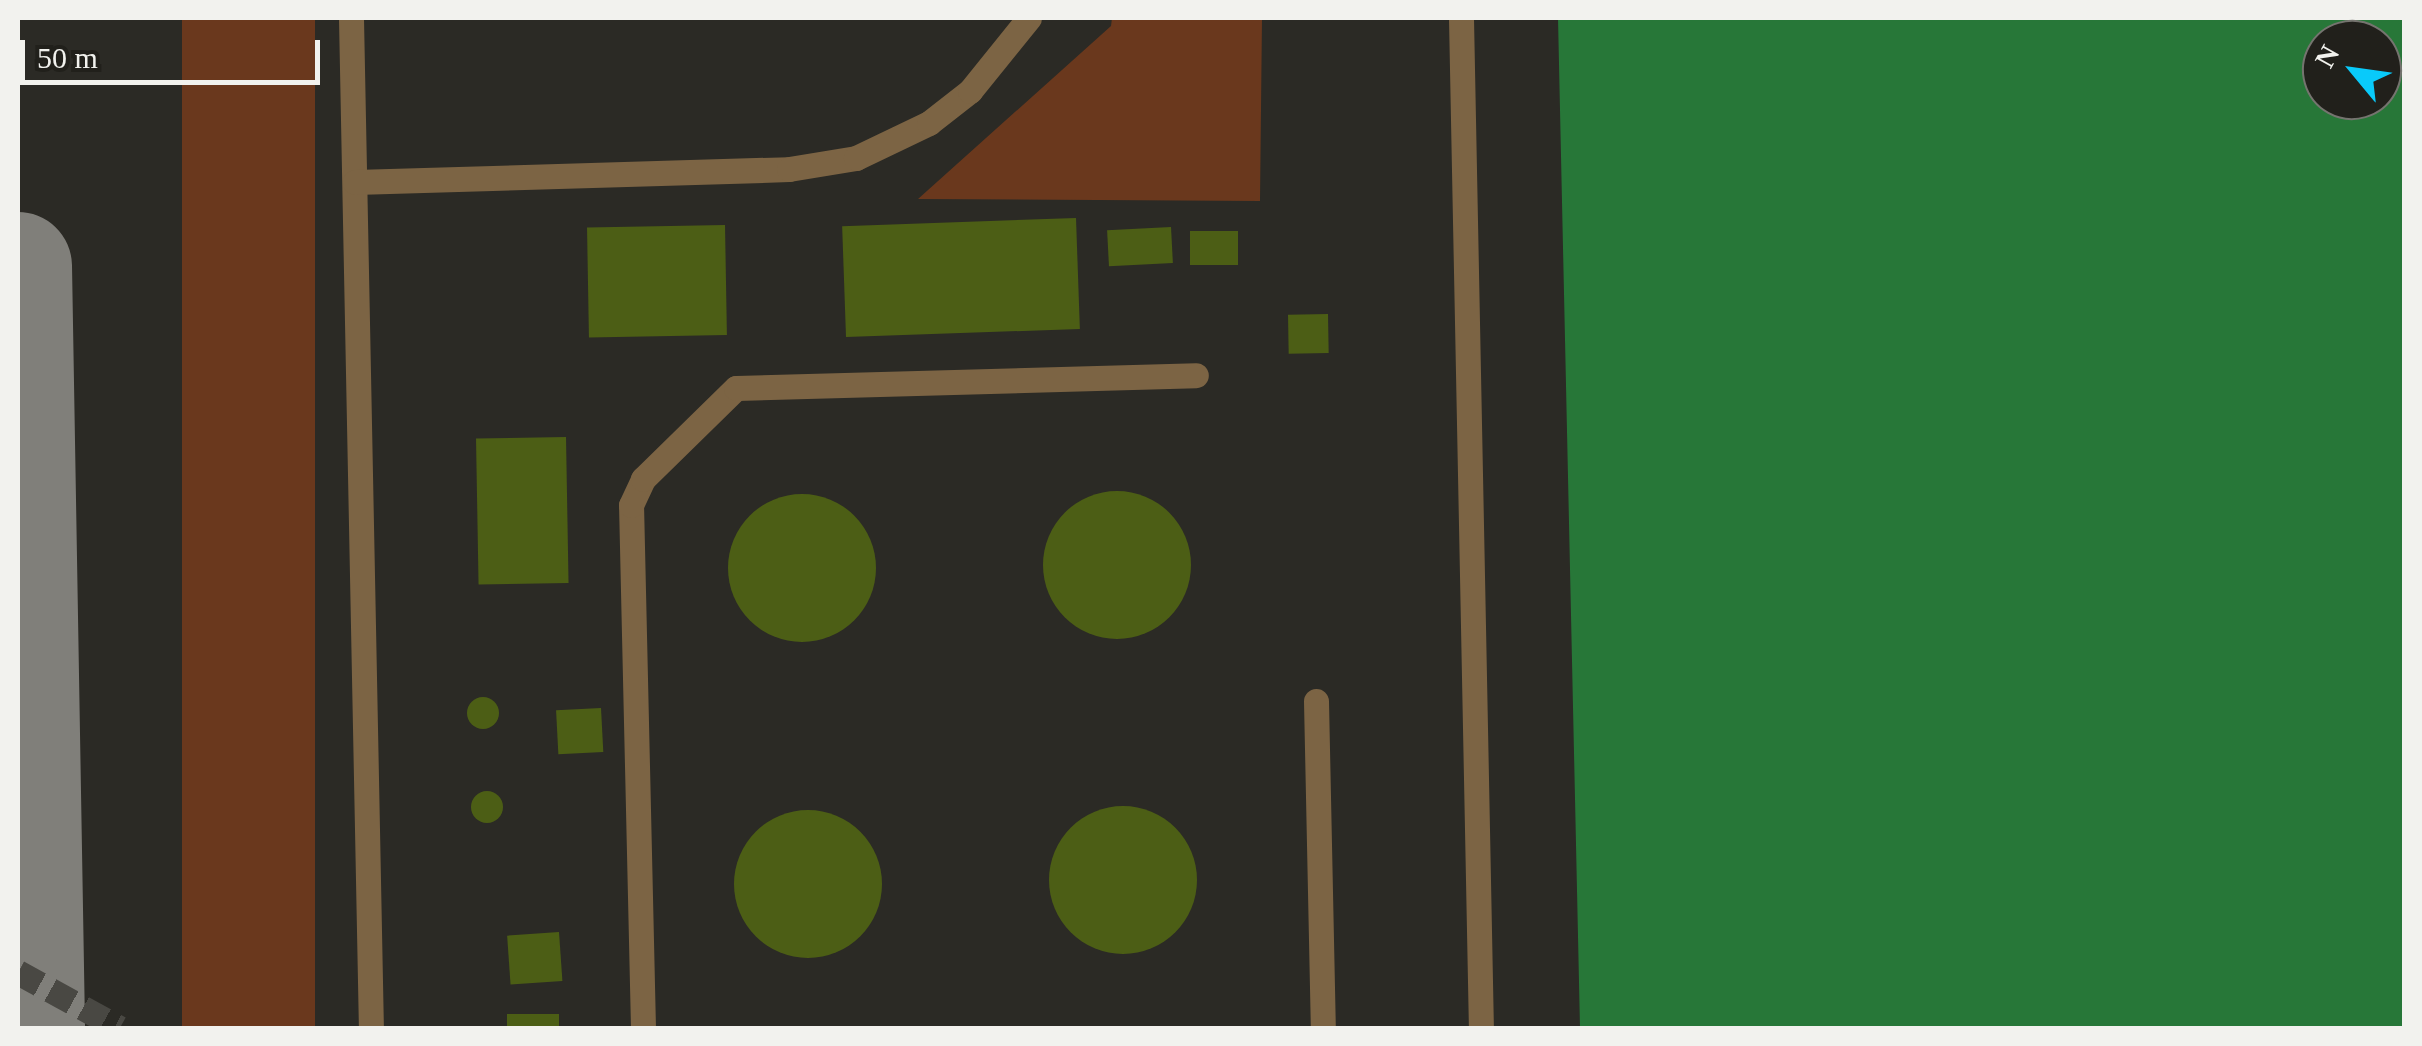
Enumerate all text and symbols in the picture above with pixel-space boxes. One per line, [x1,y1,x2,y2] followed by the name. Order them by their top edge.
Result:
[25,20,325,82] scale bar
[2302,20,2402,120] north arrow
[2309,40,2346,73] text: N
[37,41,98,74] text: 50 m

